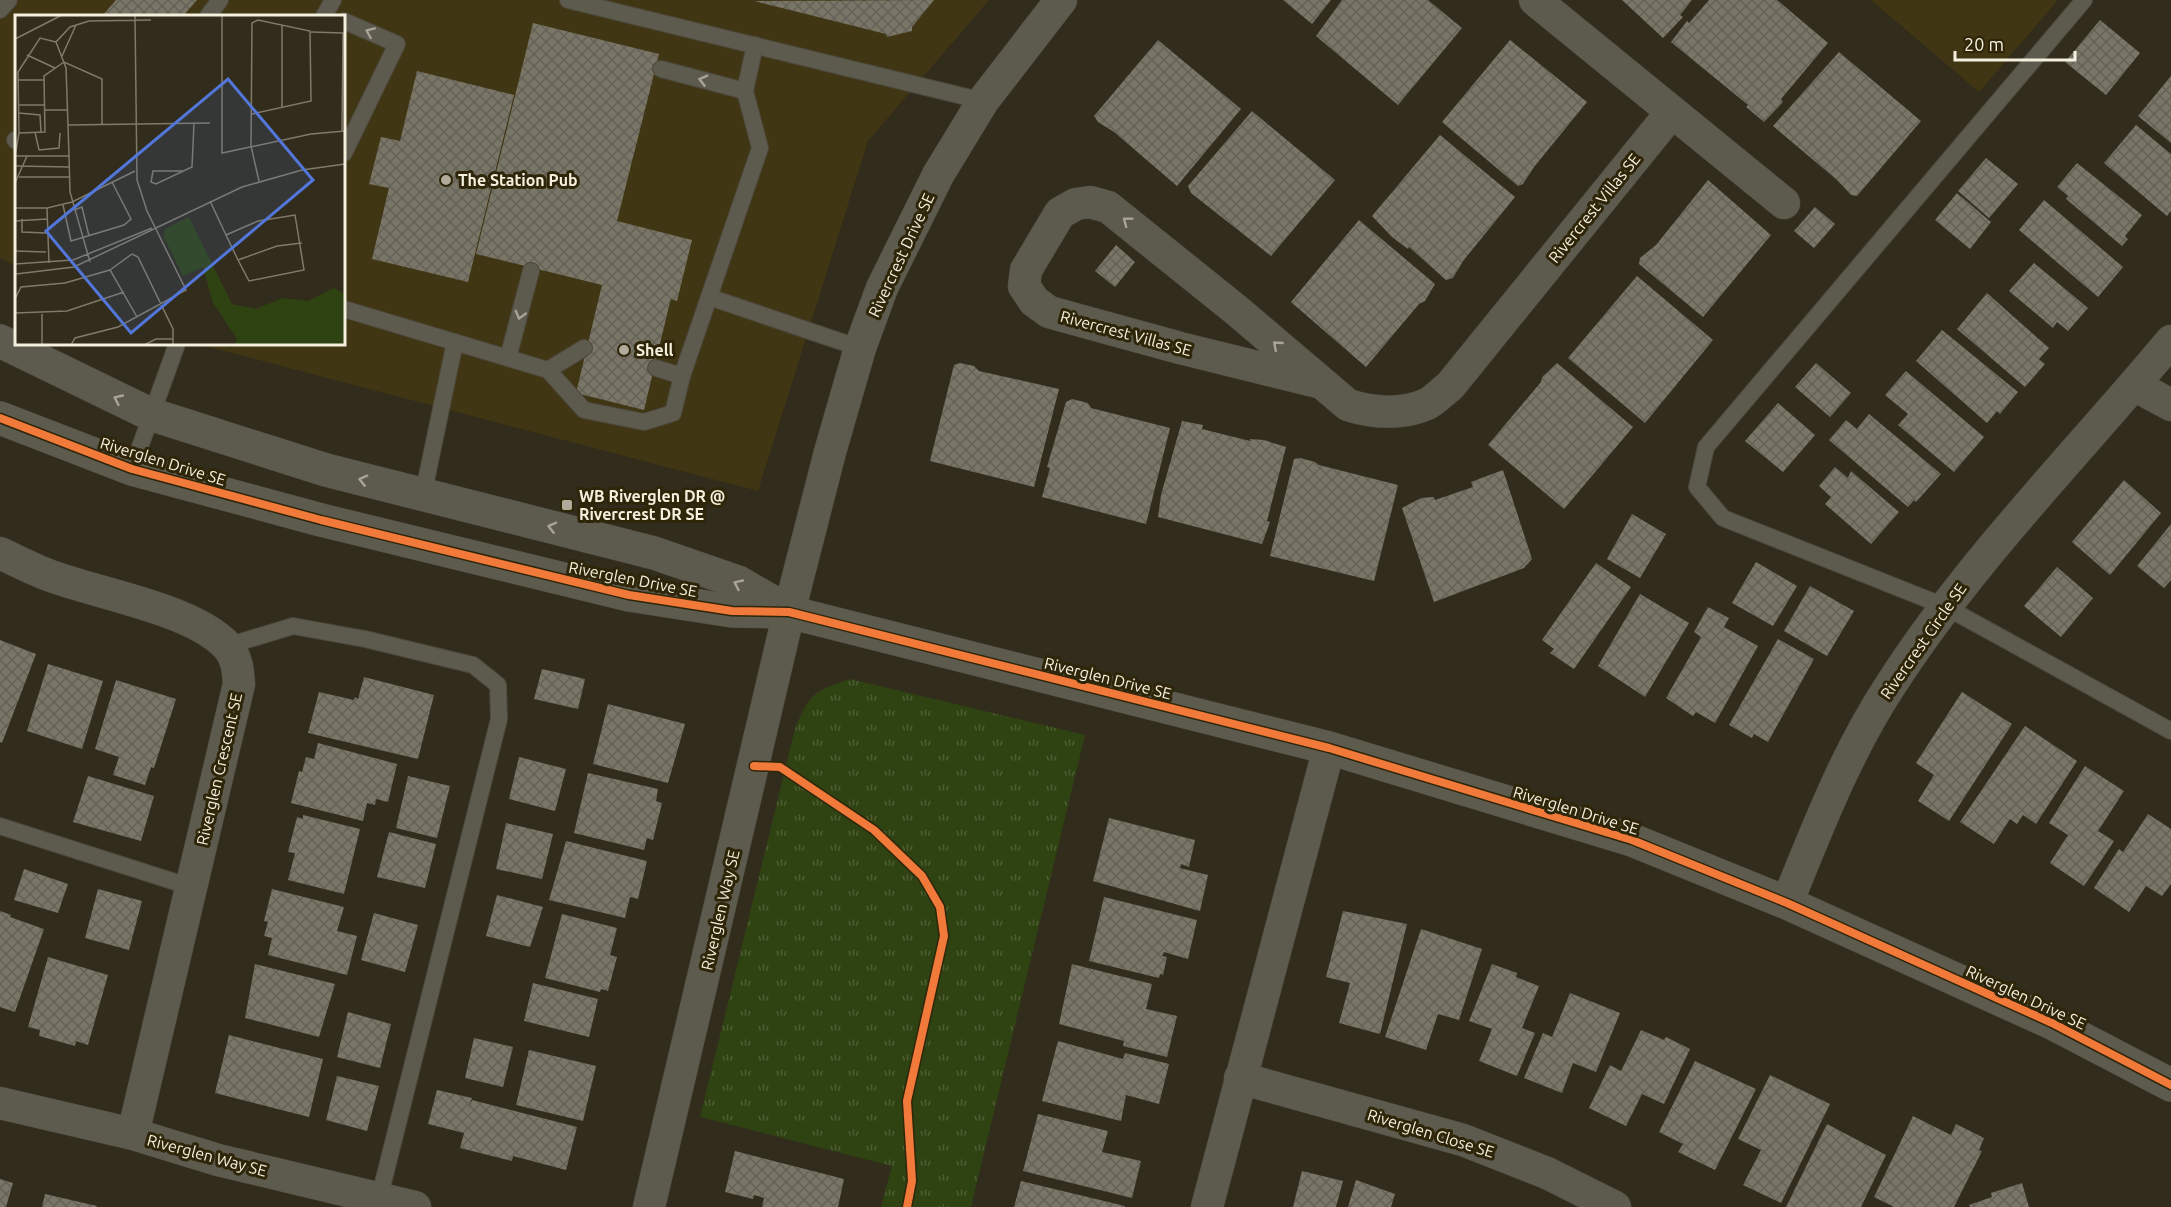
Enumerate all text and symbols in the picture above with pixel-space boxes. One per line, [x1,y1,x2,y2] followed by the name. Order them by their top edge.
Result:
[15,15,345,345] inset map
[1955,24,2075,62] scale bar
[365,27,376,39] one-way arrow
[1964,34,2004,54] text: 20 m
[698,75,708,88] one-way arrow
[1545,150,1643,266] street label: Rivercrest Villas SE
[458,171,578,189] place label: The Station Pub
[439,173,453,187] marker: The Station Pub
[864,190,938,320] street label: Rivercrest Drive SE
[1122,217,1133,228] one-way arrow
[1059,307,1193,359] street label: Rivercrest Villas SE
[514,309,527,319] one-way arrow
[636,341,674,359] place label: Shell
[1273,341,1284,352] one-way arrow
[617,343,631,357] marker: Shell
[114,394,125,406] one-way arrow
[98,433,228,489] street label: Riverglen Drive SE
[358,474,368,487] one-way arrow
[579,487,725,523] place label: WB Riverglen DR @ Rivercrest DR SE
[560,498,574,512] marker: WB Riverglen DR @ Rivercrest DR SE
[547,522,557,535] one-way arrow
[567,558,699,600] street label: Riverglen Drive SE
[734,579,745,591] one-way arrow
[1876,580,1970,702] street label: Rivercrest Circle SE
[1043,653,1173,703] street label: Riverglen Drive SE
[193,691,245,847] street label: Riverglen Crescent SE
[1511,782,1641,838] street label: Riverglen Drive SE
[697,848,743,972] street label: Riverglen Way SE
[1963,961,2089,1033] street label: Riverglen Drive SE
[1365,1105,1497,1161] street label: Riverglen Close SE
[145,1130,269,1180] street label: Riverglen Way SE

